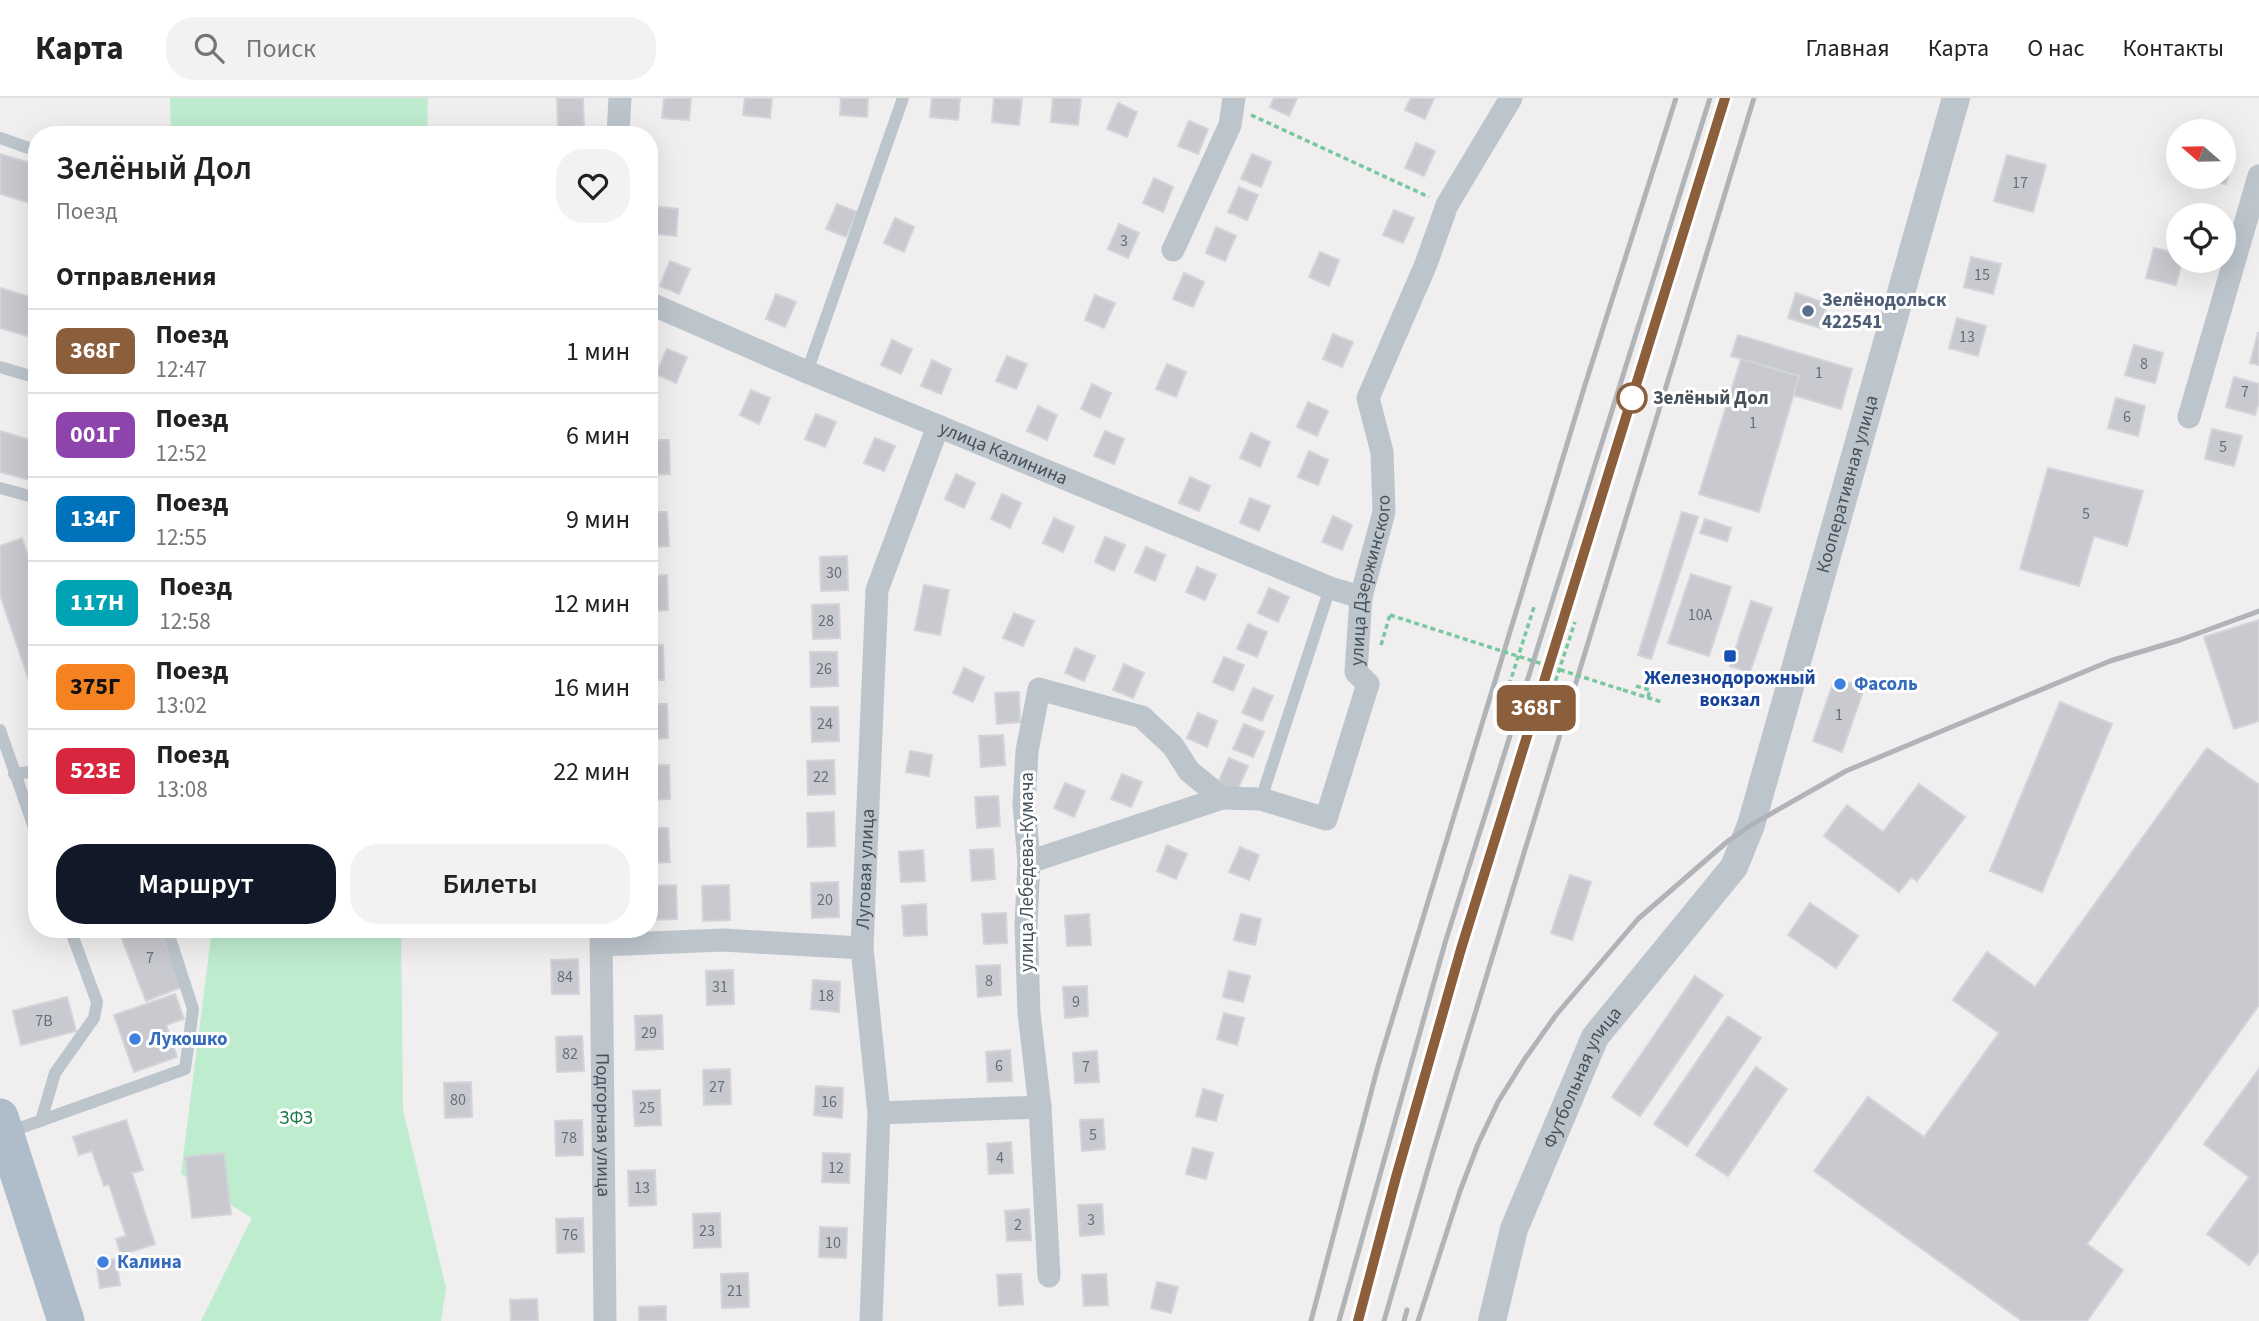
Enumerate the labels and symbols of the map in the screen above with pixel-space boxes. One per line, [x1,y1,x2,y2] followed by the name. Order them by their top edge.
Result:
[2166,119,2236,189] north arrow
[2012,172,2028,194] house number: 17
[1120,230,1128,252] house number: 3
[1974,264,1990,286] house number: 15
[1822,287,1947,336] place label: Зелёнодольск 422541
[1800,303,1816,319] marker: Зелёнодольск 422541
[1959,326,1975,348] house number: 13
[2140,353,2148,375] house number: 8
[1815,362,1823,384] house number: 1
[2241,381,2249,403] house number: 7
[1617,383,1647,413] marker: Зелёный Дол
[1653,385,1769,412] place label: Зелёный Дол
[1809,392,1885,576] street label: Кооперативная улица
[2123,406,2131,428] house number: 6
[1749,412,1757,434] house number: 1
[935,415,1072,492] street label: улица Калинина
[2219,436,2227,458] house number: 5
[1343,494,1397,667] street label: улица Дзержинского
[2082,503,2090,525] house number: 5
[826,562,842,584] house number: 30
[1688,604,1713,626] house number: 10А
[818,610,834,632] house number: 28
[1722,648,1738,664] marker: Железнодорожный вокзал
[816,658,832,680] house number: 26
[1644,665,1816,714] place label: Железнодорожный вокзал
[1854,671,1918,698] place label: Фасоль
[1832,676,1848,692] marker: Фасоль
[1487,685,1585,731] line badge: 368Г
[1835,704,1843,726] house number: 1
[817,713,833,735] house number: 24
[813,766,829,788] house number: 22
[1014,772,1041,972] street label: улица Лебедева-Кумача
[849,808,881,930] street label: Луговая улица
[817,889,833,911] house number: 20
[146,947,154,969] house number: 7
[557,966,573,988] house number: 84
[985,970,993,992] house number: 8
[712,976,728,998] house number: 31
[818,985,834,1007] house number: 18
[1072,991,1080,1013] house number: 9
[1536,1001,1628,1152] street label: Футбольная улица
[35,1010,53,1032] house number: 7В
[641,1022,657,1044] house number: 29
[148,1026,228,1053] place label: Лукошко
[127,1031,143,1047] marker: Лукошко
[562,1043,578,1065] house number: 82
[589,1053,617,1197] street label: Подгорная улица
[995,1055,1003,1077] house number: 6
[1082,1056,1090,1078] house number: 7
[709,1076,725,1098] house number: 27
[450,1089,466,1111] house number: 80
[821,1091,837,1113] house number: 16
[639,1097,655,1119] house number: 25
[279,1105,313,1132] park label: ЗФЗ
[1089,1124,1097,1146] house number: 5
[561,1127,577,1149] house number: 78
[996,1147,1004,1169] house number: 4
[828,1157,844,1179] house number: 12
[634,1177,650,1199] house number: 13
[1087,1209,1095,1231] house number: 3
[1014,1214,1022,1236] house number: 2
[699,1220,715,1242] house number: 23
[562,1224,578,1246] house number: 76
[825,1232,841,1254] house number: 10
[117,1249,182,1276] place label: Калина
[95,1254,111,1270] marker: Калина
[727,1280,743,1302] house number: 21

